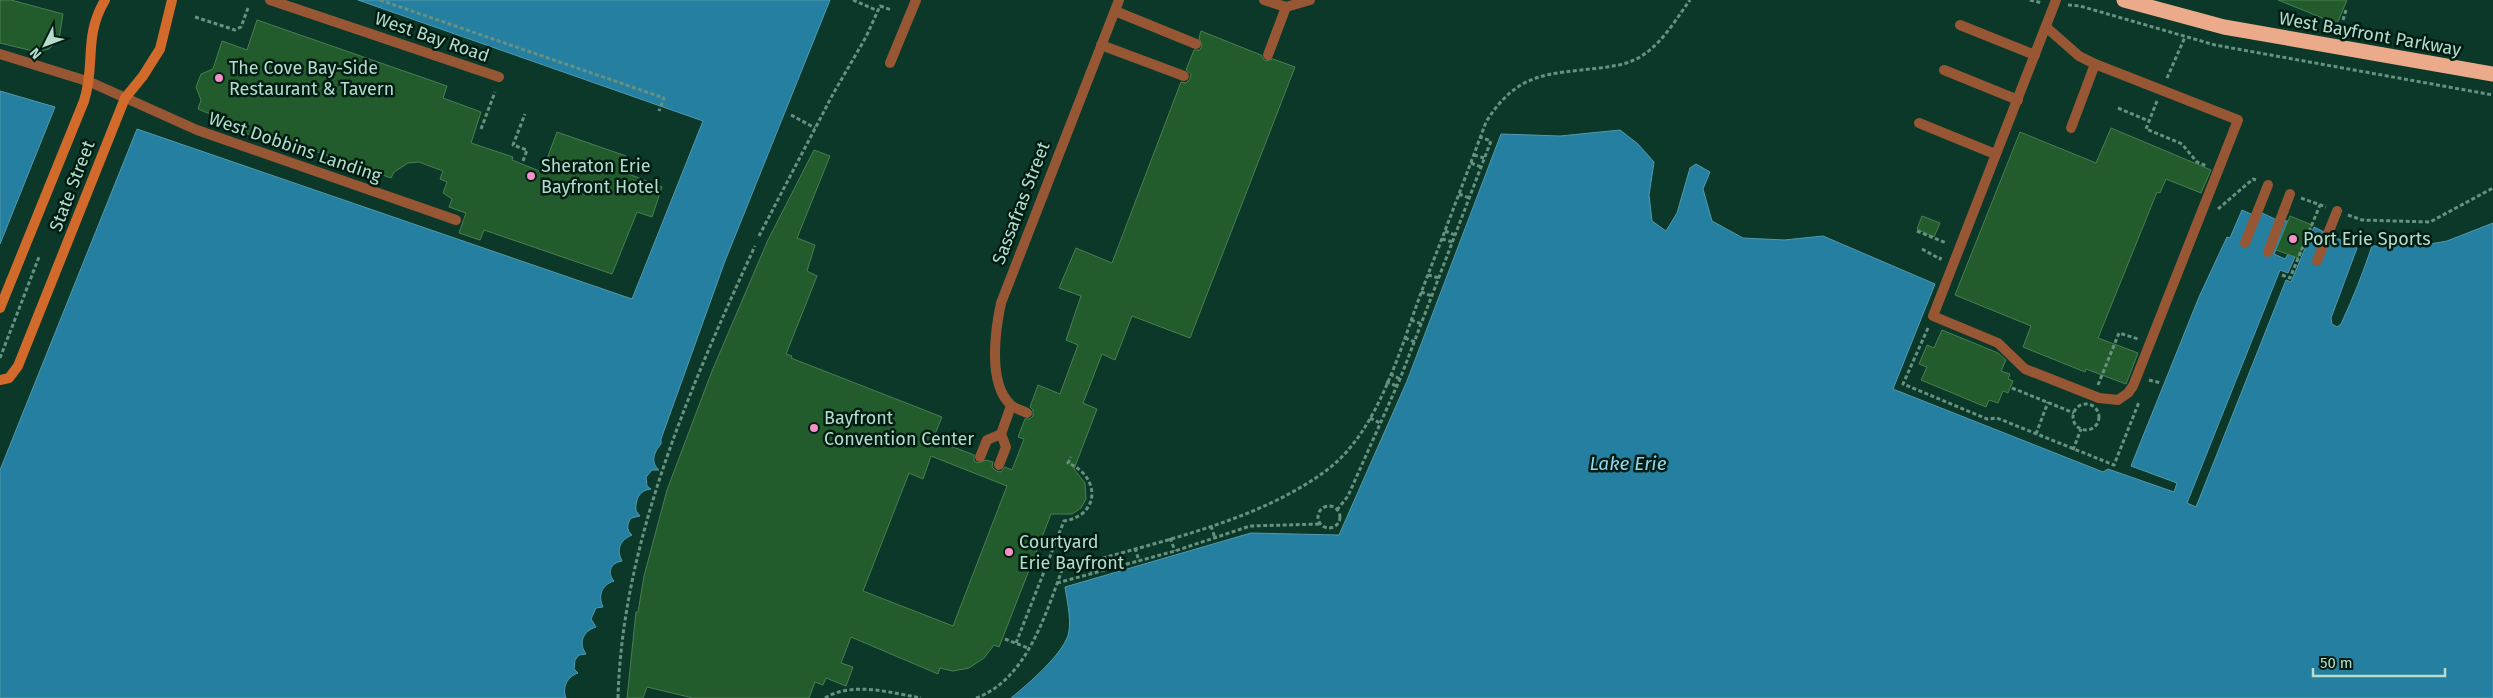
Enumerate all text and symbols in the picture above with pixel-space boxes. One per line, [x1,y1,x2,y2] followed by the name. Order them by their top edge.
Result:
[372,7,492,67] street label: West Bay Road
[2277,7,2463,61] street label: West Bayfront Parkway
[20,20,70,70] north arrow
[26,44,45,63] text: N
[229,57,394,100] place label: The Cove Bay-Side Restaurant & Tavern
[213,72,225,84] marker: The Cove Bay-Side Restaurant & Tavern
[206,107,385,187] street label: West Dobbins Landing
[45,137,100,235] street label: State Street
[988,138,1055,267] street label: Sassafras Street
[541,155,659,198] place label: Sheraton Erie Bayfront Hotel
[525,170,537,182] marker: Sheraton Erie Bayfront Hotel
[2303,228,2431,250] place label: Port Erie Sports
[2287,233,2299,245] marker: Port Erie Sports
[824,407,974,450] place label: Bayfront Convention Center
[808,422,820,434] marker: Bayfront Convention Center
[1589,452,1667,475] water label: Lake Erie
[1019,531,1125,574] place label: Courtyard Erie Bayfront
[1003,546,1015,558] marker: Courtyard Erie Bayfront
[2313,646,2446,678] scale bar
[2320,654,2353,672] text: 50 m

